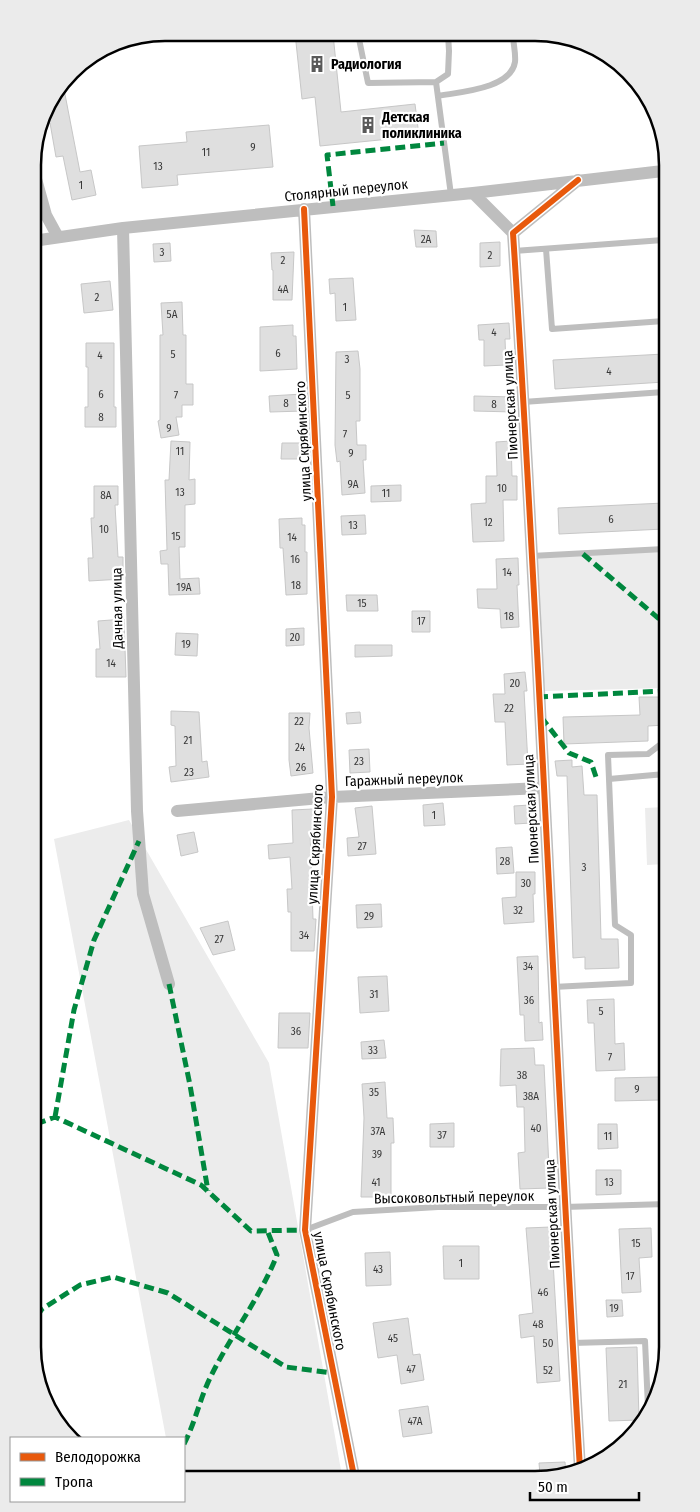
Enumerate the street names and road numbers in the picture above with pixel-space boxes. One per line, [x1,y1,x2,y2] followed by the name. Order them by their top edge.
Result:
[284,176,409,205] street label: Столярный переулок
[499,350,522,460] street label: Пионерская улица
[292,380,315,502] street label: улица Скрябинского
[108,567,127,650] street label: Дачная улица
[520,754,543,864] street label: Пионерская улица
[345,769,464,790] street label: Гаражный переулок
[304,783,327,905] street label: улица Скрябинского
[541,1159,564,1269] street label: Пионерская улица
[374,1188,535,1207] street label: Высоковольтный переулок
[310,1230,349,1352] street label: улица Скрябинского

